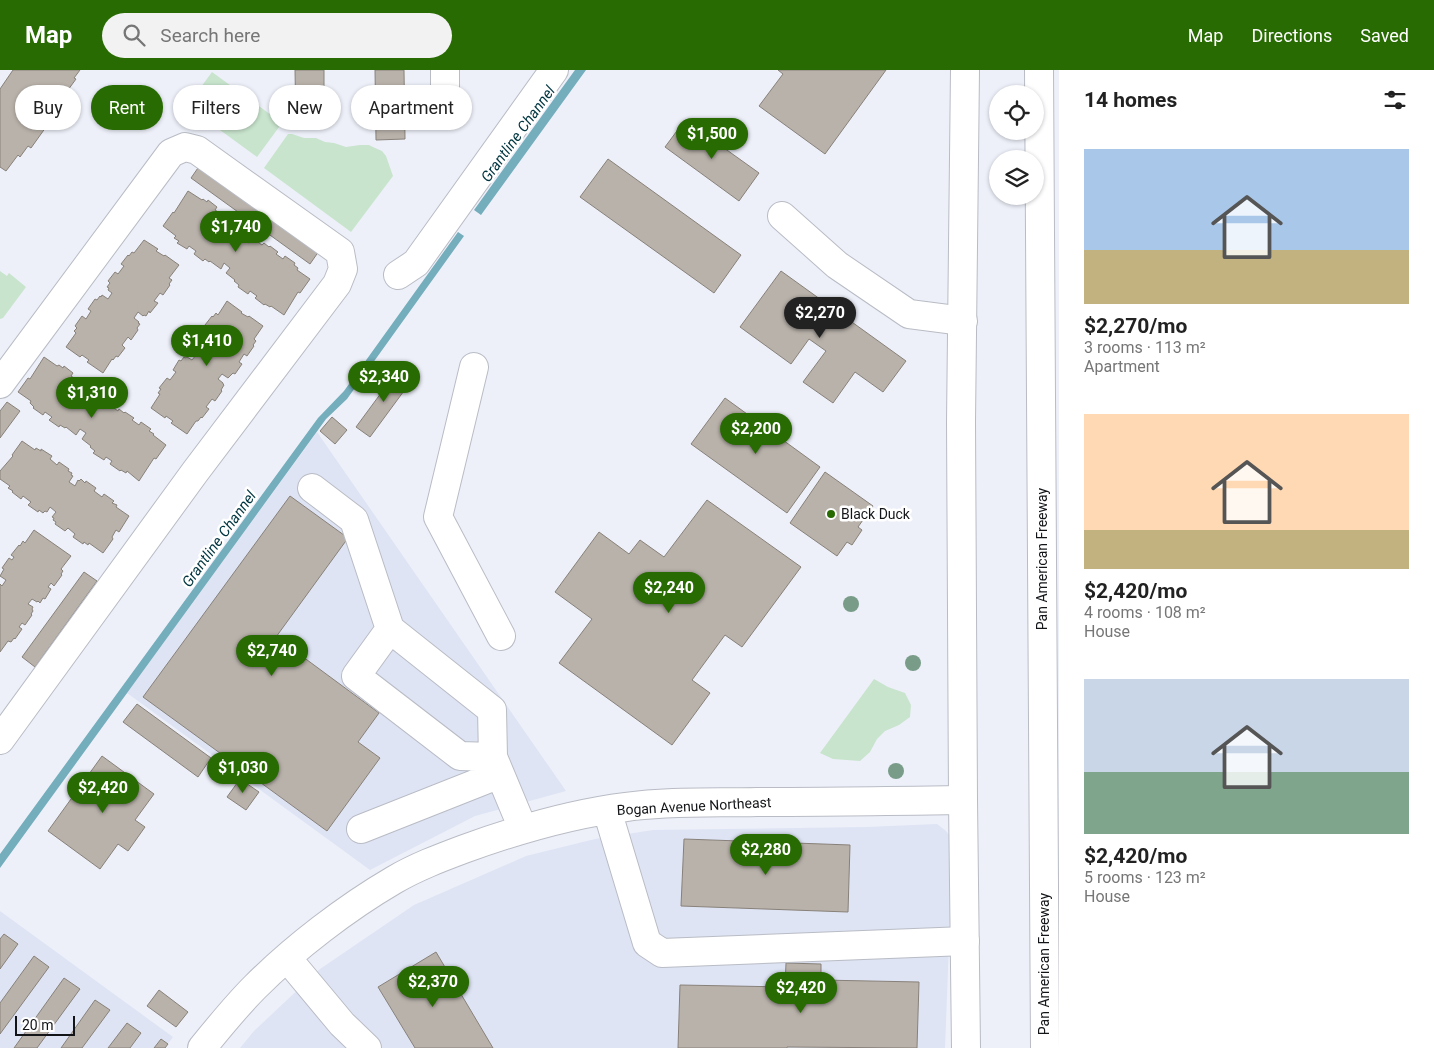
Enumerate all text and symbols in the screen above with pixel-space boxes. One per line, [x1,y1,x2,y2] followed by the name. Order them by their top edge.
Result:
[102,13,452,58] search box
[25,21,72,49] text: Map
[120,21,148,49] icon: search
[160,24,260,47] text: Search here
[1188,25,1223,46] text: Map
[1251,25,1332,46] text: Directions
[1360,25,1409,46] text: Saved
[477,82,559,186] water label: Grantline Channel
[15,85,81,130] chip: Buy
[91,85,163,130] chip: Rent
[173,85,259,130] chip: Filters
[269,85,341,130] chip: New
[351,85,472,130] chip: Apartment
[989,85,1044,205] map controls
[989,85,1044,140] button: locate
[1381,86,1409,114] icon: filters
[1084,88,1177,112] text: 14 homes
[671,118,753,160] pin: $1,500
[687,124,737,143] text: $1,500
[989,150,1044,205] button: layers
[1202,182,1292,272] icon: home
[195,210,277,253] pin: $1,740
[211,217,261,236] text: $1,740
[779,296,861,339] pin: $2,270
[795,303,845,322] text: $2,270
[1084,314,1187,338] text: $2,270/mo
[166,324,248,367] pin: $1,410
[182,331,232,350] text: $1,410
[1084,338,1206,357] text: 3 rooms · 113 m²
[1084,357,1160,376] text: Apartment
[343,360,425,403] pin: $2,340
[359,367,409,386] text: $2,340
[51,376,133,419] pin: $1,310
[67,383,117,402] text: $1,310
[715,412,797,455] pin: $2,200
[731,419,781,438] text: $2,200
[1202,447,1292,537] icon: home
[178,487,260,591] water label: Grantline Channel
[1034,487,1050,630] street label: Pan American Freeway
[841,506,911,522] place label: Black Duck
[825,508,837,520] marker: Black Duck
[628,572,710,614] pin: $2,240
[644,578,694,597] text: $2,240
[1084,579,1187,603] text: $2,420/mo
[1084,603,1206,622] text: 4 rooms · 108 m²
[1084,622,1130,641] text: House
[231,634,313,677] pin: $2,740
[247,641,297,660] text: $2,740
[1202,712,1292,802] icon: home
[202,752,284,794] pin: $1,030
[218,758,268,777] text: $1,030
[62,772,144,814] pin: $2,420
[78,778,128,797] text: $2,420
[616,794,772,818] street label: Bogan Avenue Northeast
[725,834,807,876] pin: $2,280
[741,840,791,859] text: $2,280
[1084,844,1187,868] text: $2,420/mo
[1084,868,1206,887] text: 5 rooms · 123 m²
[1084,887,1130,906] text: House
[1036,892,1052,1035] street label: Pan American Freeway
[392,966,474,1008] pin: $2,370
[408,972,458,991] text: $2,370
[760,972,842,1014] pin: $2,420
[776,978,826,997] text: $2,420
[15,1013,75,1036] scale bar
[22,1017,54,1033] text: 20 m

